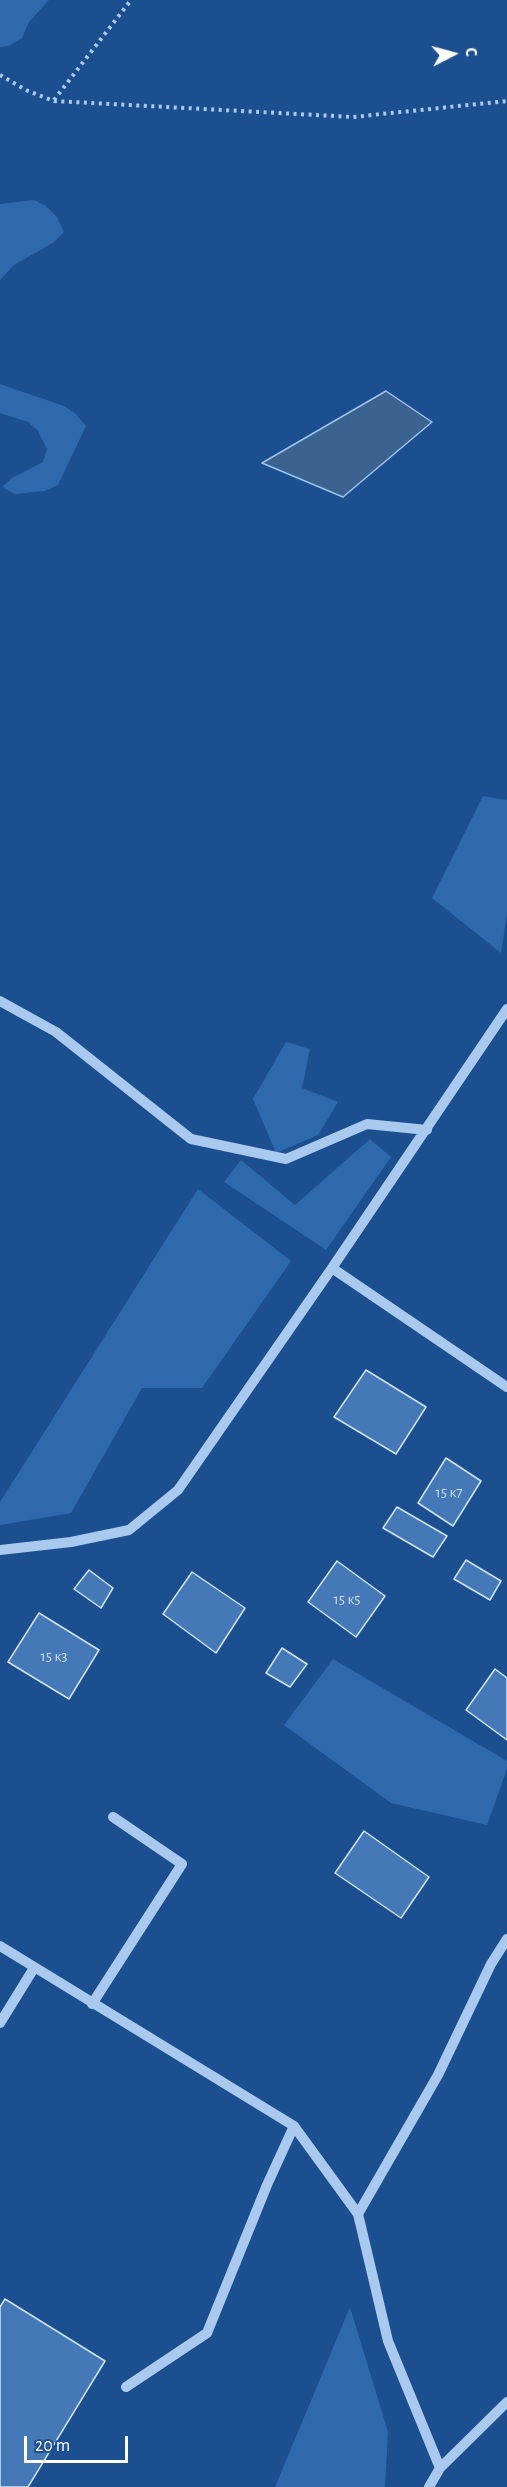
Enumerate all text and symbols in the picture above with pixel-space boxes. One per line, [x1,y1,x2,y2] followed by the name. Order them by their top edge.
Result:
[423,24,483,84] north arrow
[462,47,479,57] text: С
[435,1483,463,1501] house number: 15 к7
[333,1590,361,1608] house number: 15 к5
[41,1647,67,1665] house number: 15 к3
[27,2424,130,2462] scale bar
[35,2437,70,2455] text: 20 m

